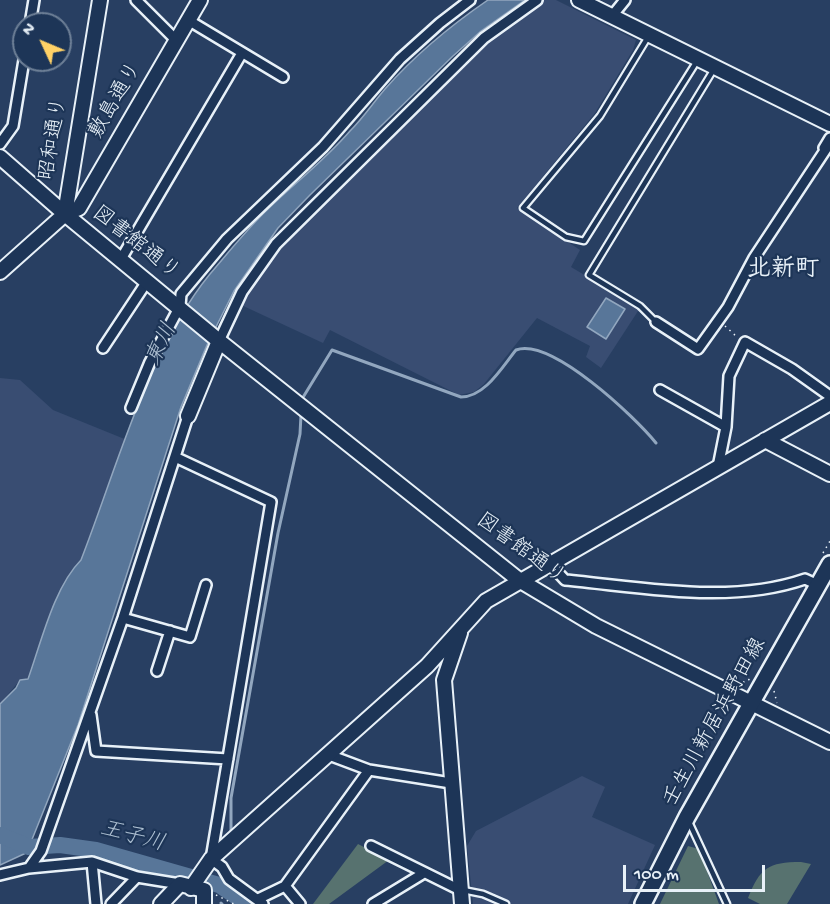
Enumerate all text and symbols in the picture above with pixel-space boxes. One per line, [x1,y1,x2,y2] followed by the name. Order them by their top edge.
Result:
[12,12,72,72] north arrow
[20,20,41,41] text: N
[85,58,149,144] street label: 敷島通り
[36,96,74,182] street label: 昭和通り
[86,202,184,286] street label: 図書館通り
[747,257,819,285] district label: 北新町
[141,319,185,371] water label: 東川
[470,509,570,591] street label: 図書館通り
[659,634,773,812] street label: 壬生川新居浜野田線
[97,817,167,859] water label: 王子川
[626,853,768,891] scale bar
[634,865,679,886] text: 100 m

